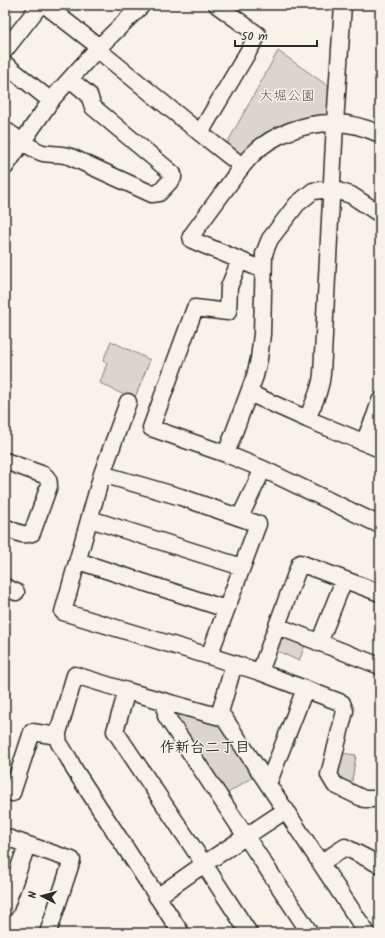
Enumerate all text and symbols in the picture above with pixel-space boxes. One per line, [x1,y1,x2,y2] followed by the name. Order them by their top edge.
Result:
[235,22,317,48] scale bar
[241,27,268,46] text: 50 m
[259,85,315,107] park label: 大堀公園
[160,736,250,760] district label: 作新台二丁目
[22,876,62,916] north arrow
[24,891,42,899] text: N

